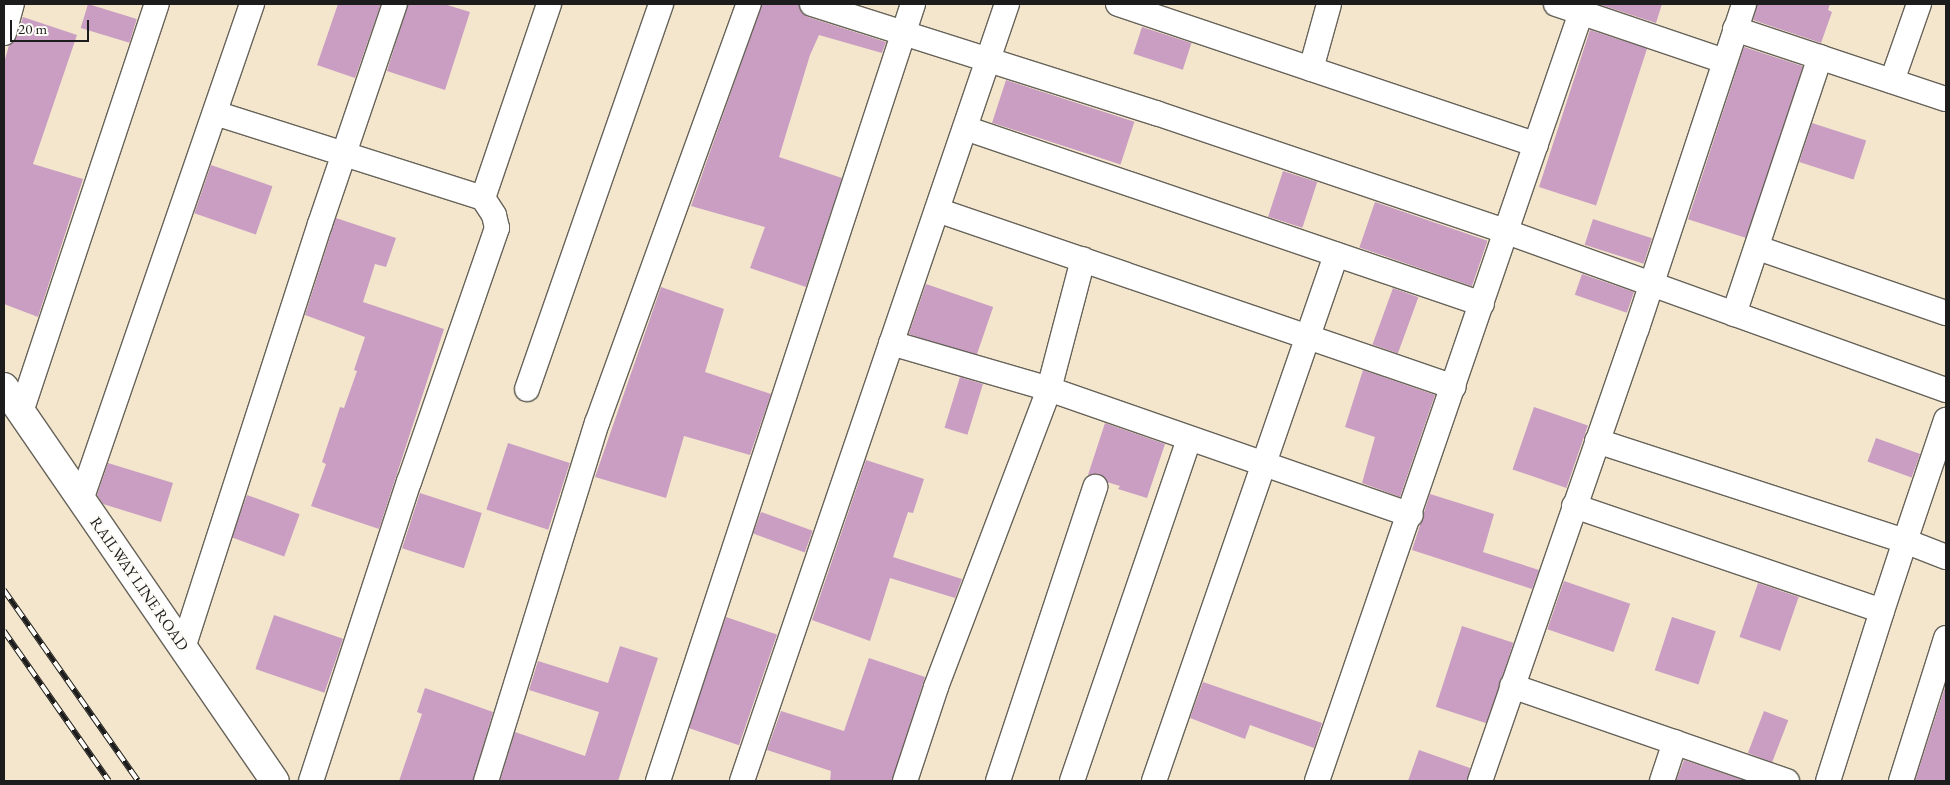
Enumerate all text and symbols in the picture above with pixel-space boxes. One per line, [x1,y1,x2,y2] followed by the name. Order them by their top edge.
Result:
[12,10,91,42] scale bar
[18,19,47,38] text: 20 m
[86,513,192,655] street label: RAILWAY LINE ROAD

